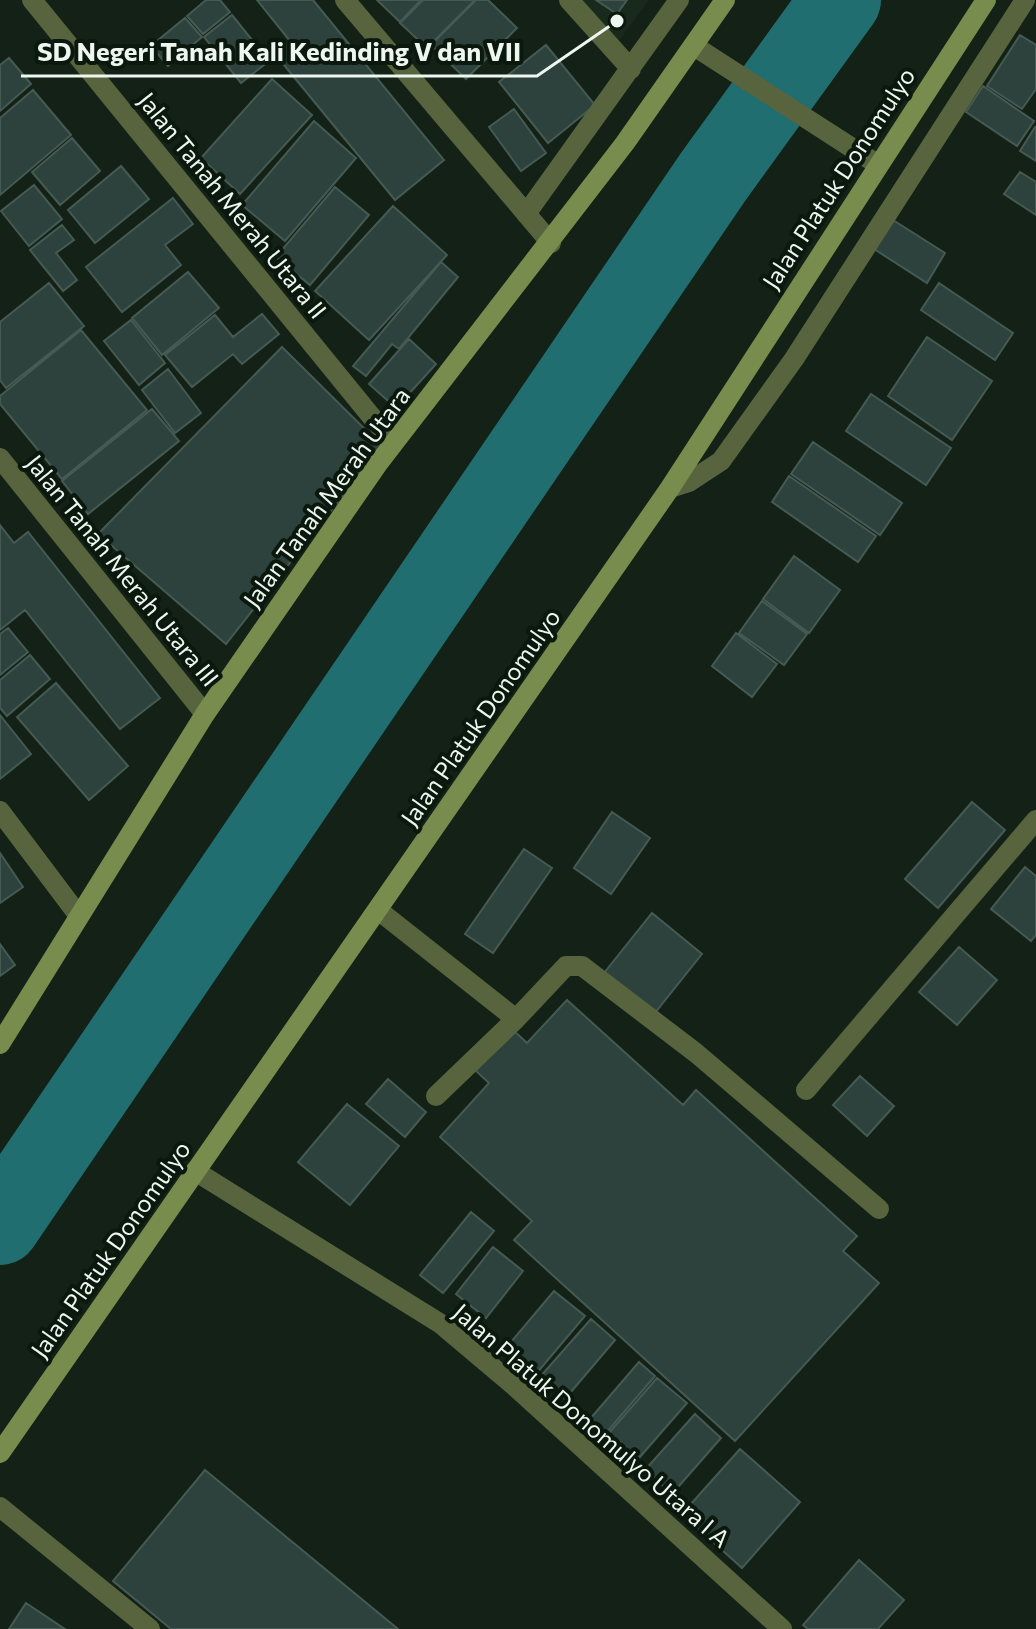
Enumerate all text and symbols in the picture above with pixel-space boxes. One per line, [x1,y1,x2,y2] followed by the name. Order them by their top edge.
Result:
[21,26,537,76] callout: SD Negeri Tanah Kali Kedinding V dan VII
[37,35,521,66] text: SD Negeri Tanah Kali Kedinding V dan VII
[756,62,920,294] street label: Jalan Platuk Donomulyo
[133,86,333,324] street label: Jalan Tanah Merah Utara II
[236,381,416,613] street label: Jalan Tanah Merah Utara
[21,448,225,692] street label: Jalan Tanah Merah Utara III
[394,603,566,831] street label: Jalan Platuk Donomulyo
[24,1135,196,1363] street label: Jalan Platuk Donomulyo
[448,1297,736,1553] street label: Jalan Platuk Donomulyo Utara I A

